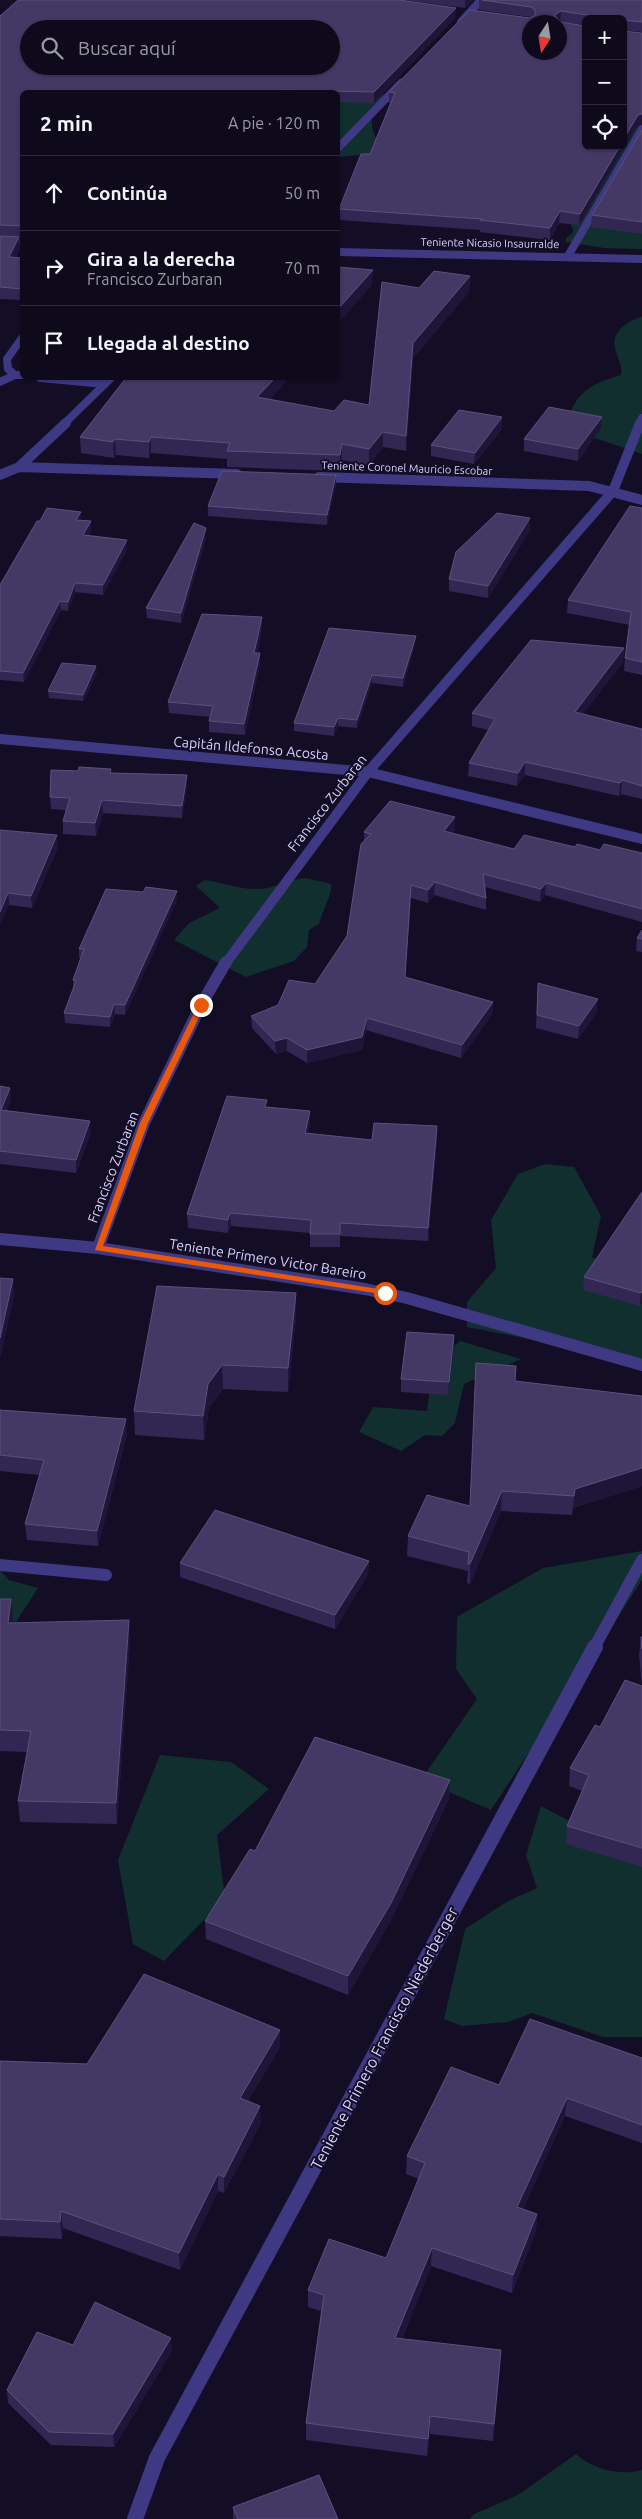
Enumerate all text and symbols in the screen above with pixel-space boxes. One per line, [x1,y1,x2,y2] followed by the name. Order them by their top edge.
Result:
[522,15,567,60] north arrow
[582,15,627,150] map controls
[582,15,627,60] button: +
[20,20,340,75] search box
[38,34,66,62] icon: search
[78,37,176,59] text: Buscar aquí
[582,60,627,105] button: −
[582,105,627,150] button: locate
[40,111,93,135] text: 2 min
[228,114,320,132] text: A pie · 120 m
[40,179,68,207] icon: ahead
[87,182,168,204] text: Continúa
[284,184,320,202] text: 50 m
[421,236,559,250] street label: Teniente Nicasio Insaurralde
[87,248,235,270] text: Gira a la derecha
[40,254,68,282] icon: right
[284,259,320,277] text: 70 m
[87,270,222,288] text: Francisco Zurbaran
[40,329,68,357] icon: arrive
[87,332,250,354] text: Llegada al destino
[321,459,494,477] street label: Teniente Coronel Mauricio Escobar
[173,733,329,763] street label: Capitán Ildefonso Acosta
[284,751,370,855] street label: Francisco Zurbaran
[190,994,213,1017] route end
[84,1109,142,1225] street label: Francisco Zurbaran
[168,1236,368,1282] street label: Teniente Primero Victor Bareiro
[374,1282,397,1305] route start
[307,1904,461,2172] street label: Teniente Primero Francisco Niederberger

